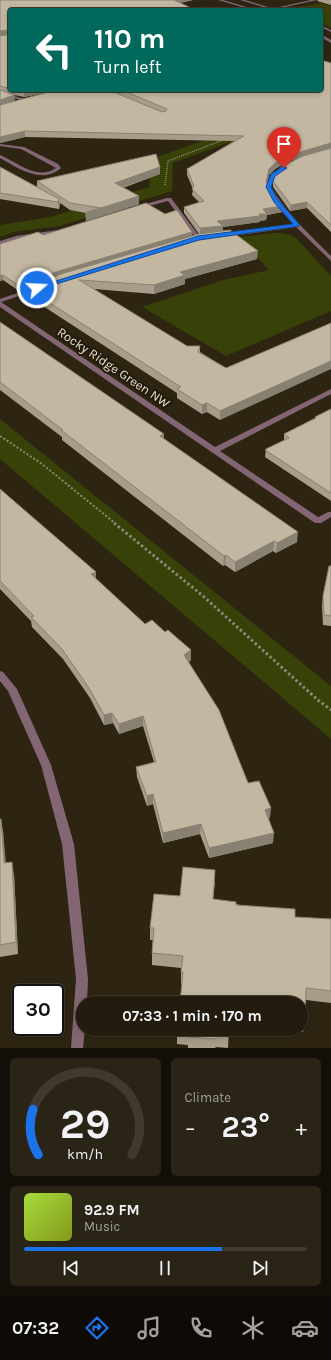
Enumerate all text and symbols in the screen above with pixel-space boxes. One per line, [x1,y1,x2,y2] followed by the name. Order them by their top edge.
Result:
[94,22,165,55] text: 110 m
[28,24,80,76] icon: left
[94,56,162,78] text: Turn left
[267,127,301,168] pin
[273,133,295,155] icon: arrive
[16,267,58,309] position arrow
[55,324,173,411] street label: Rocky Ridge Green NW
[12,984,64,1036] speed limit sign: 30
[122,1007,262,1025] text: 07:33 · 1 min · 170 m
[185,1090,231,1105] text: Climate
[60,1100,111,1148] text: 29
[222,1109,270,1145] text: 23°
[185,1115,196,1141] text: −
[295,1115,307,1141] text: +
[67,1146,103,1163] text: km/h
[84,1201,140,1219] text: 92.9 FM
[84,1219,120,1234] text: Music
[60,1257,82,1279] icon: previous
[154,1257,176,1279] icon: pause
[249,1257,271,1279] icon: next
[83,1314,111,1342] icon: directions
[135,1314,163,1342] icon: music
[187,1314,215,1342] icon: phone
[239,1314,267,1342] icon: climate
[291,1314,319,1342] icon: car
[12,1317,59,1339] text: 07:32

